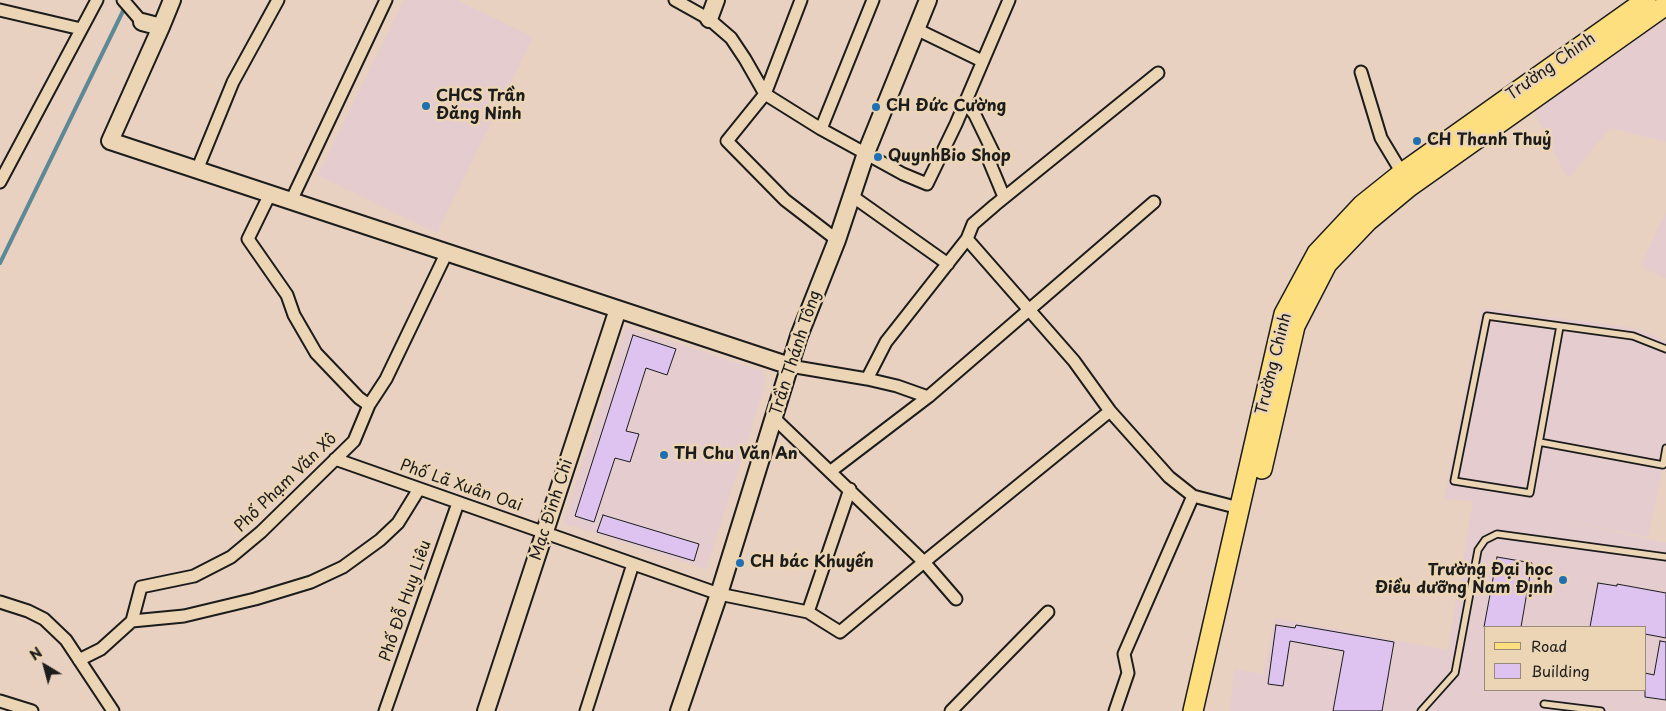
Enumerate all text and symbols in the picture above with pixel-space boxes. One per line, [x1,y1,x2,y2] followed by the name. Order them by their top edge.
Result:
[1503,29,1599,105] street label: Trường Chinh
[436,87,525,125] place label: CHCS Trần Đăng Ninh
[886,97,1006,117] place label: CH Đức Cường
[420,100,432,112] marker: CHCS Trần Đăng Ninh
[870,101,882,113] marker: CH Đức Cường
[1427,131,1551,151] place label: CH Thanh Thuỷ
[1411,135,1423,147] marker: CH Thanh Thuỷ
[888,147,1011,167] place label: QuynhBio Shop
[872,151,884,163] marker: QuynhBio Shop
[767,288,825,418] street label: Trần Thánh Tông
[1252,311,1296,417] street label: Trường Chinh
[231,429,341,537] street label: Phố Phạm Văn Xô
[674,445,798,465] place label: TH Chu Văn An
[658,449,670,461] marker: TH Chu Văn An
[397,456,525,516] street label: Phố Lã Xuân Oai
[527,457,577,563] street label: Mạc Đĩnh Chi
[376,538,436,664] street label: Phố Đỗ Huy Liêu
[750,553,874,573] place label: CH bác Khuyến
[734,557,746,569] marker: CH bác Khuyến
[1375,561,1553,599] place label: Trường Đại học Điều dưỡng Nam Định
[1557,574,1569,586] marker: Trường Đại học Điều dưỡng Nam Định
[1484,626,1646,691] legend
[1531,634,1567,657] text: Road
[20,641,70,691] north arrow
[25,642,46,665] text: N
[1531,659,1590,682] text: Building

